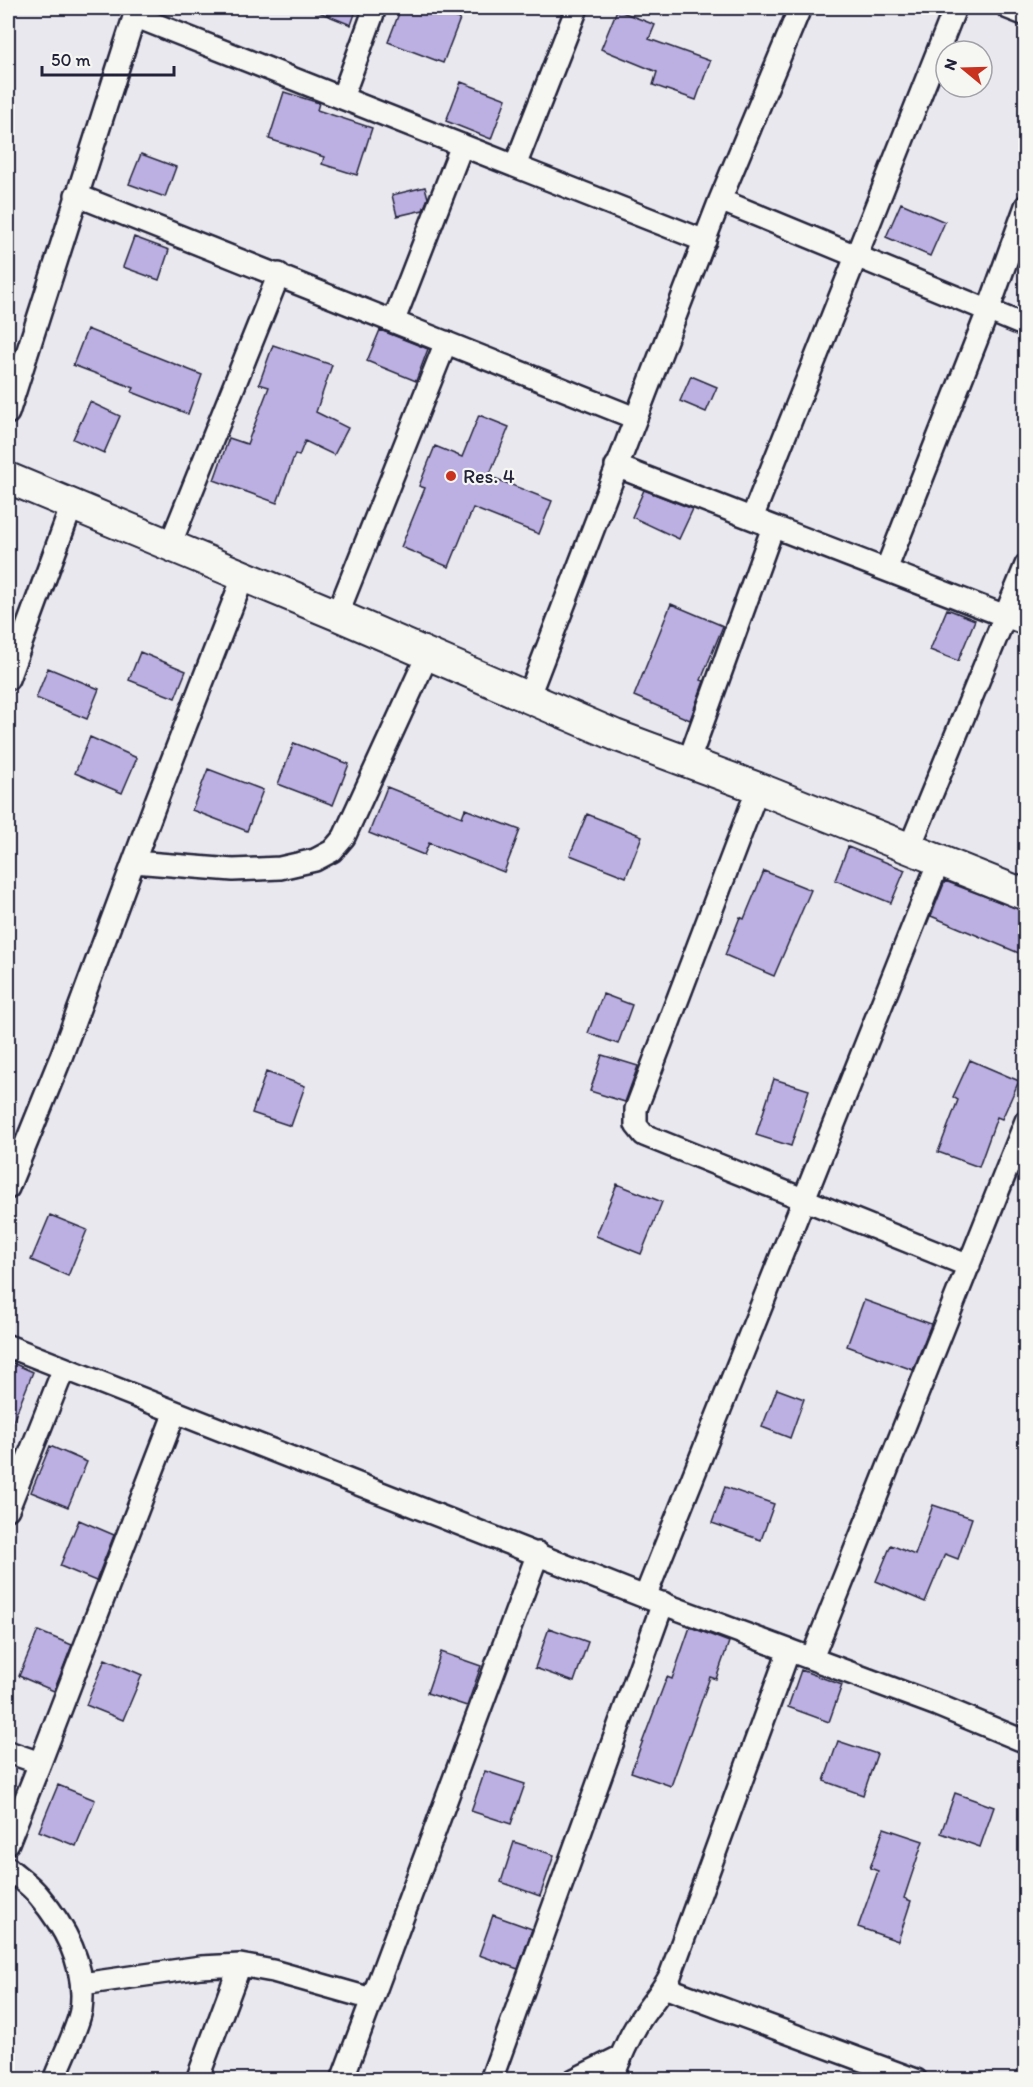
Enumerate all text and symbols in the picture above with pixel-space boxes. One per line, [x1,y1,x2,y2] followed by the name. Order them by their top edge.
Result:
[42,39,174,77] scale bar
[934,39,994,99] north arrow
[51,49,91,71] text: 50 m
[940,56,961,72] text: N
[463,464,515,488] place label: Res. 4
[444,469,458,483] marker: Res. 4

